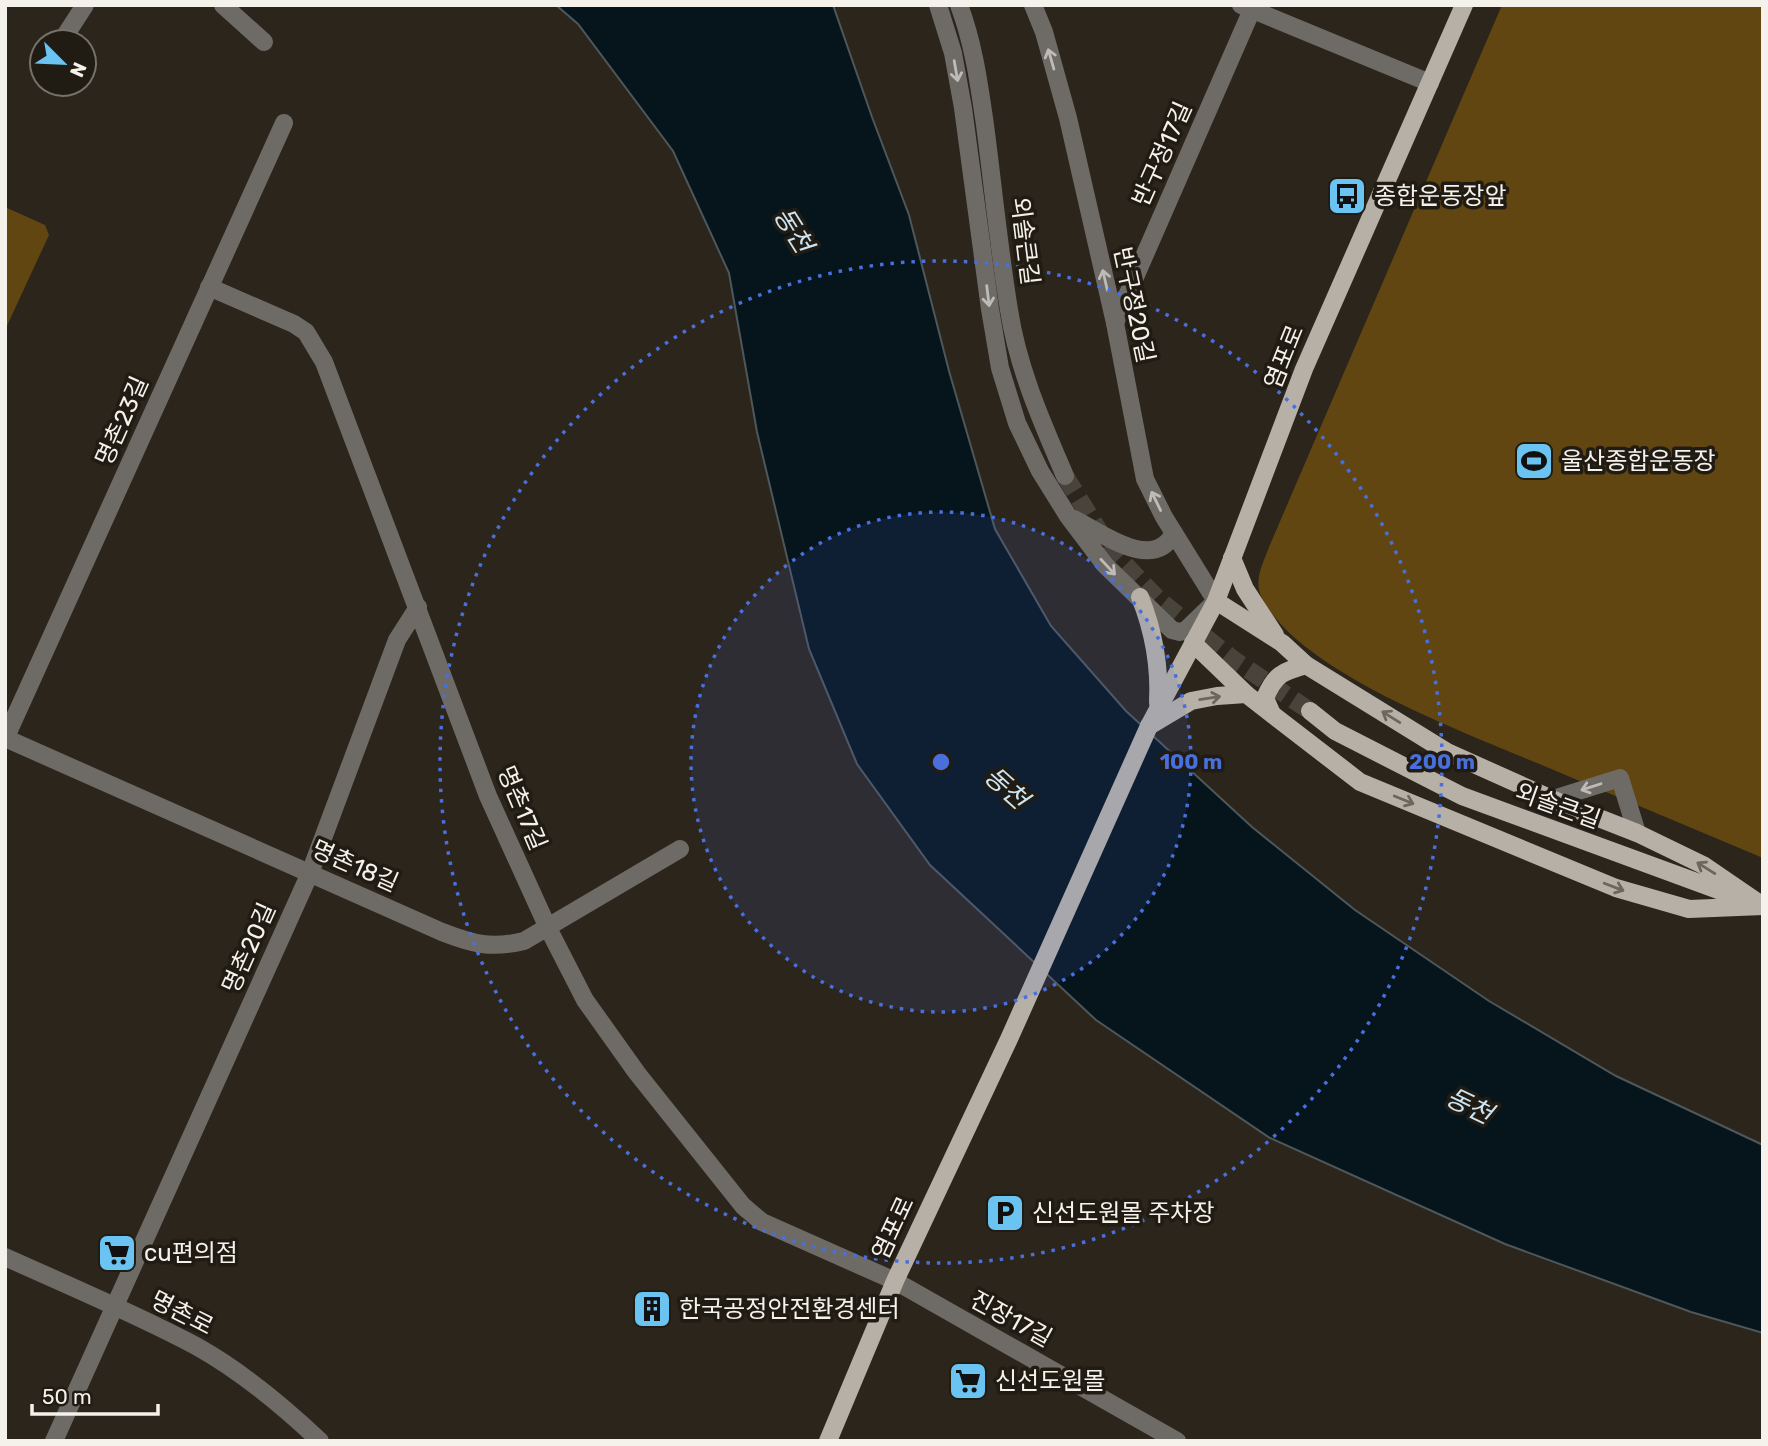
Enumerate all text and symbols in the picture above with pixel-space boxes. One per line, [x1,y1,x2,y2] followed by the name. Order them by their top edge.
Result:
[28,28,98,98] north arrow
[1044,48,1057,70] one-way arrow
[65,59,91,81] text: N
[950,59,963,82] one-way arrow
[1127,98,1197,210] street label: 반구정17길
[1326,175,1368,217] bus stop icon: 종합운동장앞
[1374,182,1506,210] place label: 종합운동장앞
[1006,195,1044,287] street label: 외솔큰길
[767,201,820,261] water label: 동천
[1108,245,1160,365] street label: 반구정20길
[1098,269,1111,292] one-way arrow
[982,284,995,307] one-way arrow
[1259,321,1309,393] street label: 염포로
[90,372,154,470] street label: 명촌23길
[1513,440,1555,482] sports icon: 울산종합운동장
[1561,447,1716,475] place label: 울산종합운동장
[1149,491,1162,512] one-way arrow
[1099,558,1116,575] one-way arrow
[1198,691,1221,704] one-way arrow
[1381,710,1401,724] one-way arrow
[1160,749,1222,774] text: 100 m
[1409,749,1475,774] text: 200 m
[929,750,953,774] centre of rings
[978,760,1036,818] water label: 동천
[492,762,552,854] street label: 명촌17길
[1512,778,1604,834] street label: 외솔큰길
[1580,781,1602,794] one-way arrow
[1393,794,1415,807] one-way arrow
[307,835,403,897] street label: 명촌18길
[1697,860,1717,874] one-way arrow
[1603,881,1625,894] one-way arrow
[217,899,281,997] street label: 명촌20길
[1441,1082,1500,1132] water label: 동천
[866,1192,920,1264] street label: 염포로
[984,1192,1026,1234] parking icon: 신선도원몰 주차장
[1032,1199,1215,1227] place label: 신선도원몰 주차장
[96,1232,138,1274] supermarket icon: cu편의점
[144,1239,238,1267] place label: cu편의점
[146,1285,218,1341] street label: 명촌로
[965,1285,1057,1353] street label: 진장17길
[631,1288,673,1330] building icon: 한국공정안전환경센터
[679,1295,900,1323] place label: 한국공정안전환경센터
[947,1360,989,1402] supermarket icon: 신선도원몰
[995,1367,1105,1395] place label: 신선도원몰
[32,1372,158,1416] scale bar
[42,1384,92,1409] text: 50 m

